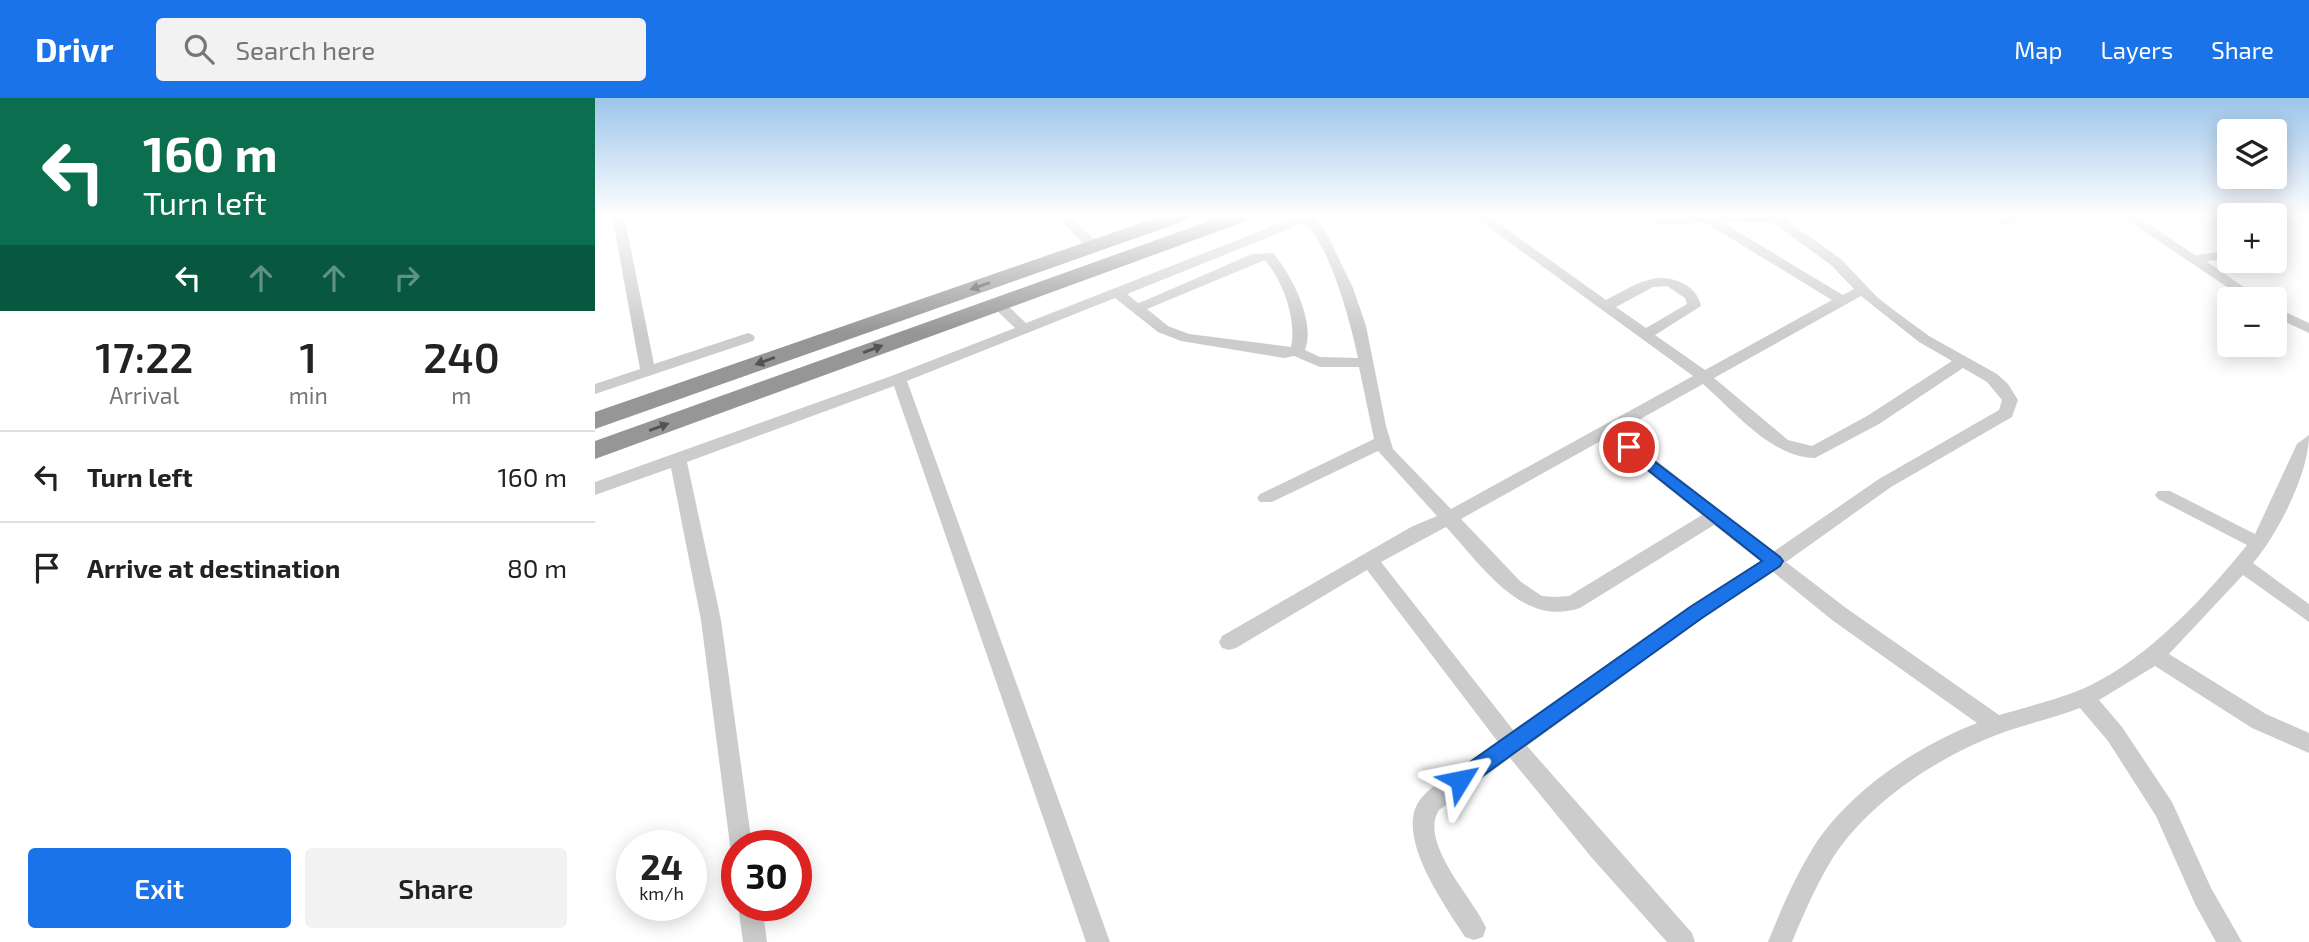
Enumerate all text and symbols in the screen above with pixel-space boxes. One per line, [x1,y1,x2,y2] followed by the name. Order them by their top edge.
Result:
[156,18,646,81] search box
[35,29,114,69] text: Drivr
[180,30,218,68] icon: search
[236,34,375,65] text: Search here
[2014,35,2062,64] text: Map
[2100,35,2173,64] text: Layers
[2211,35,2274,64] text: Share
[2217,119,2287,357] map controls
[2217,119,2287,189] button: layers
[143,123,278,182] text: 160 m
[28,126,119,217] icon: left
[143,183,267,221] text: Turn left
[2217,203,2287,273] button: +
[169,259,207,297] icon: left
[242,259,280,297] icon: ahead
[315,259,353,297] icon: ahead
[388,259,426,297] icon: right
[969,281,990,292] one-way arrow
[2217,287,2287,357] button: −
[95,331,193,381] text: 17:22
[299,331,317,381] text: 1
[423,331,500,381] text: 240
[863,343,884,354] one-way arrow
[754,356,775,367] one-way arrow
[109,381,179,409] text: Arrival
[289,381,328,409] text: min
[451,381,472,409] text: m
[1599,417,1659,477] pin
[649,421,670,432] one-way arrow
[1610,428,1648,466] icon: arrive
[28,458,66,496] icon: left
[87,461,193,492] text: Turn left
[498,461,567,492] text: 160 m
[28,549,66,587] icon: arrive
[87,552,340,583] text: Arrive at destination
[507,552,567,583] text: 80 m
[1423,743,1497,817] position arrow
[721,830,812,921] speed limit sign: 30
[640,845,683,887] text: 24
[28,848,291,928] button: Exit
[305,848,567,928] button: Share
[639,882,684,904] text: km/h

